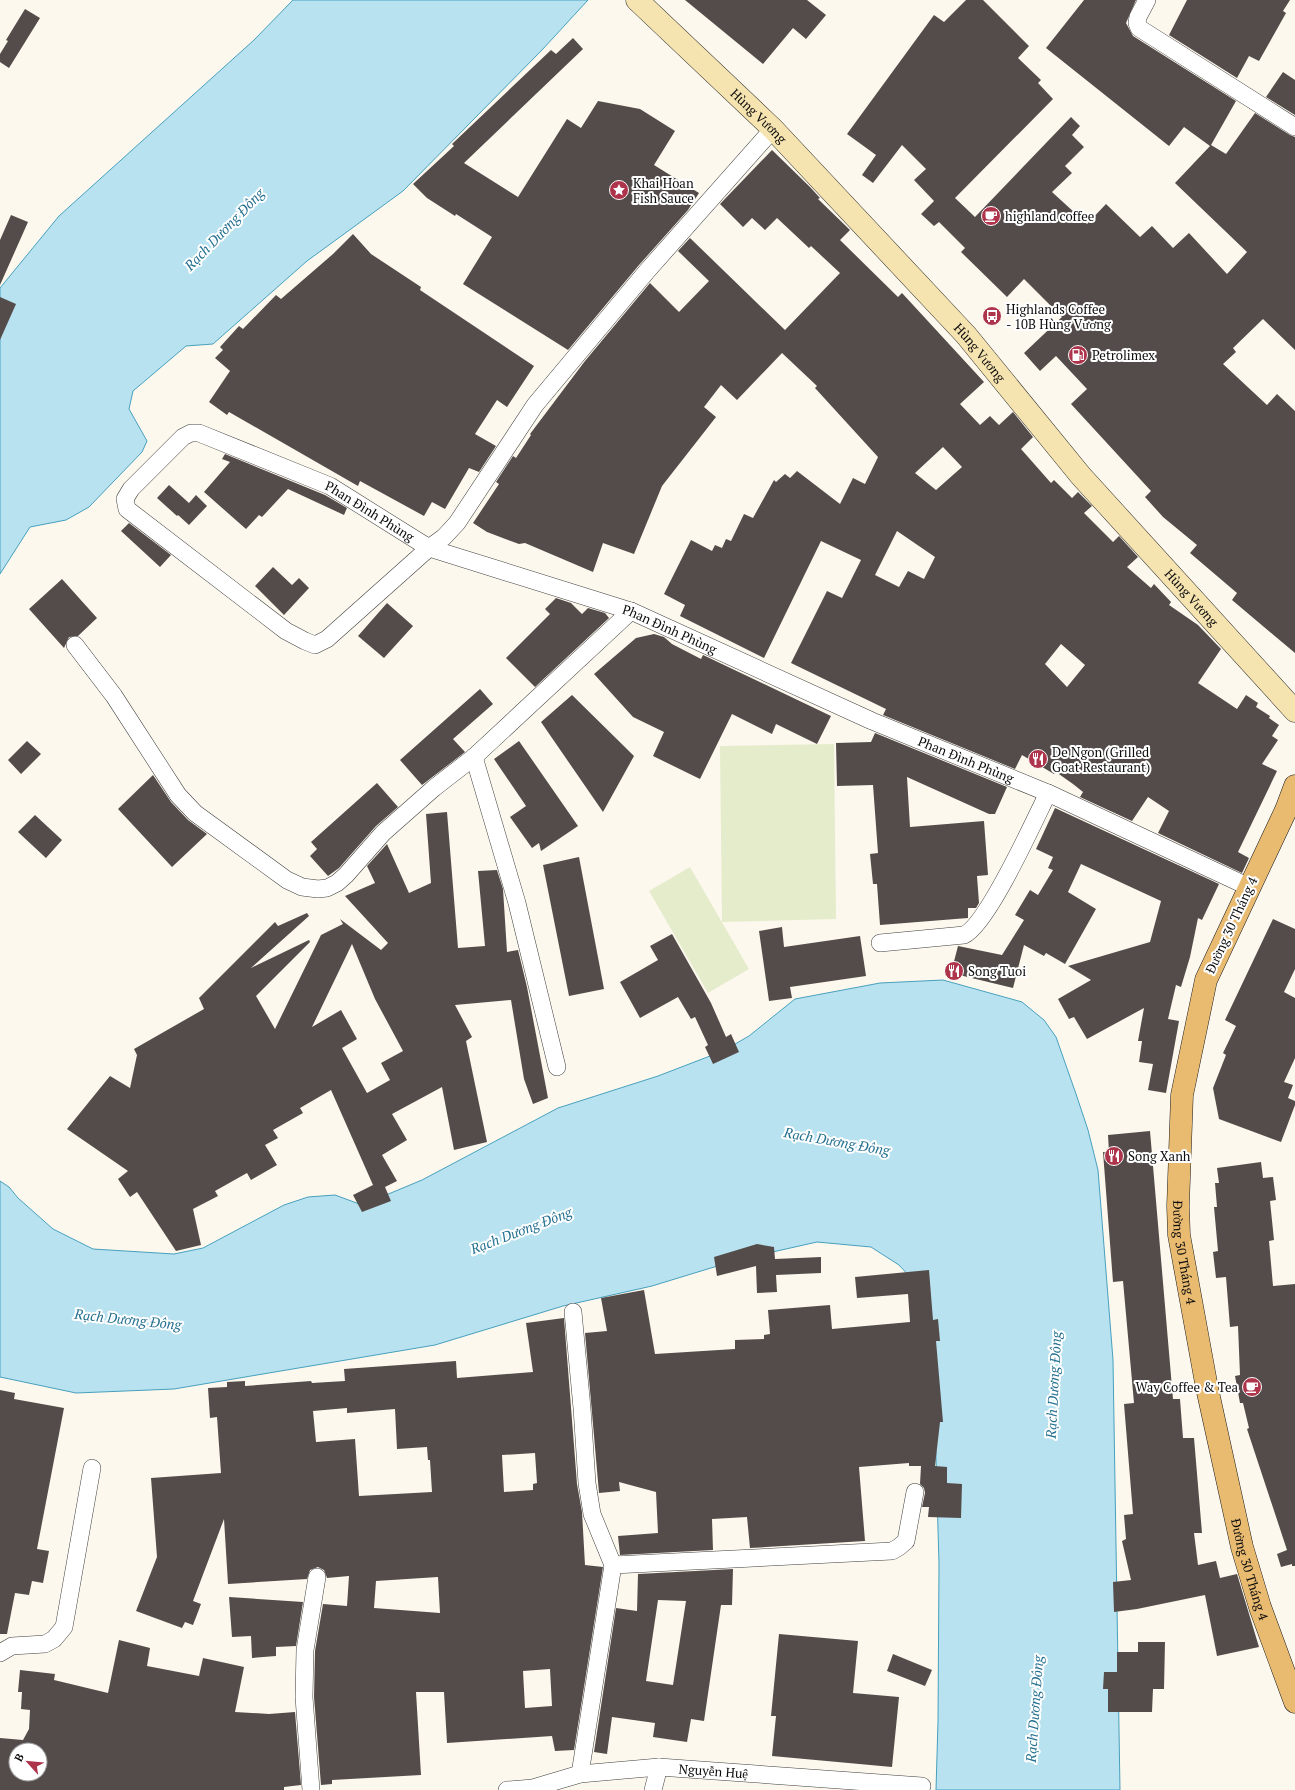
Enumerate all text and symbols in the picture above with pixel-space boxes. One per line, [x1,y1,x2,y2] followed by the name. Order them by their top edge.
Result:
[727,84,791,147] street label: Hùng Vương
[633,174,694,207] place label: Khai Hoan Fish Sauce
[608,179,630,201] place icon: Khai Hoan Fish Sauce
[179,183,269,275] water label: Rạch Dương Đông
[980,205,1002,227] cafe icon: highland coffee
[1005,207,1094,225] place label: highland coffee
[1006,300,1111,333] place label: Highlands Coffee - 10B Hùng Vương
[981,305,1003,327] bus stop icon: Highlands Coffee - 10B Hùng Vương
[950,319,1010,386] street label: Hùng Vương
[1067,344,1089,366] fuel station icon: Petrolimex
[1092,346,1155,364] place label: Petrolimex
[323,476,418,546] street label: Phan Đình Phùng
[1161,565,1223,630] street label: Hùng Vương
[620,600,720,658] street label: Phan Đình Phùng
[915,732,1017,787] street label: Phan Đình Phùng
[1052,743,1150,776] place label: De Ngon (Grilled Goat Restaurant)
[1027,748,1049,770] restaurant icon: De Ngon (Grilled Goat Restaurant)
[1201,874,1261,976] street label: Đường 30 Tháng 4
[943,960,965,982] restaurant icon: Song Tuoi
[968,962,1026,980] place label: Song Tuoi
[782,1122,893,1160] water label: Rạch Dương Đông
[1103,1145,1125,1167] restaurant icon: Song Xanh
[1128,1147,1191,1165] place label: Song Xanh
[1169,1200,1201,1306] street label: Đường 30 Tháng 4
[467,1202,576,1258] water label: Rạch Dương Đông
[73,1304,183,1334] water label: Rạch Dương Đông
[1041,1330,1065,1440] water label: Rạch Dương Đông
[1241,1376,1263,1398] cafe icon: Way Coffee & Tea
[1135,1378,1238,1396] place label: Way Coffee & Tea
[1227,1517,1273,1623] street label: Đường 30 Tháng 4
[1021,1654,1047,1764] water label: Rạch Dương Đông
[8,1742,48,1782] north arrow
[11,1751,27,1764] text: B
[678,1759,749,1782] street label: Nguyễn Huệ

